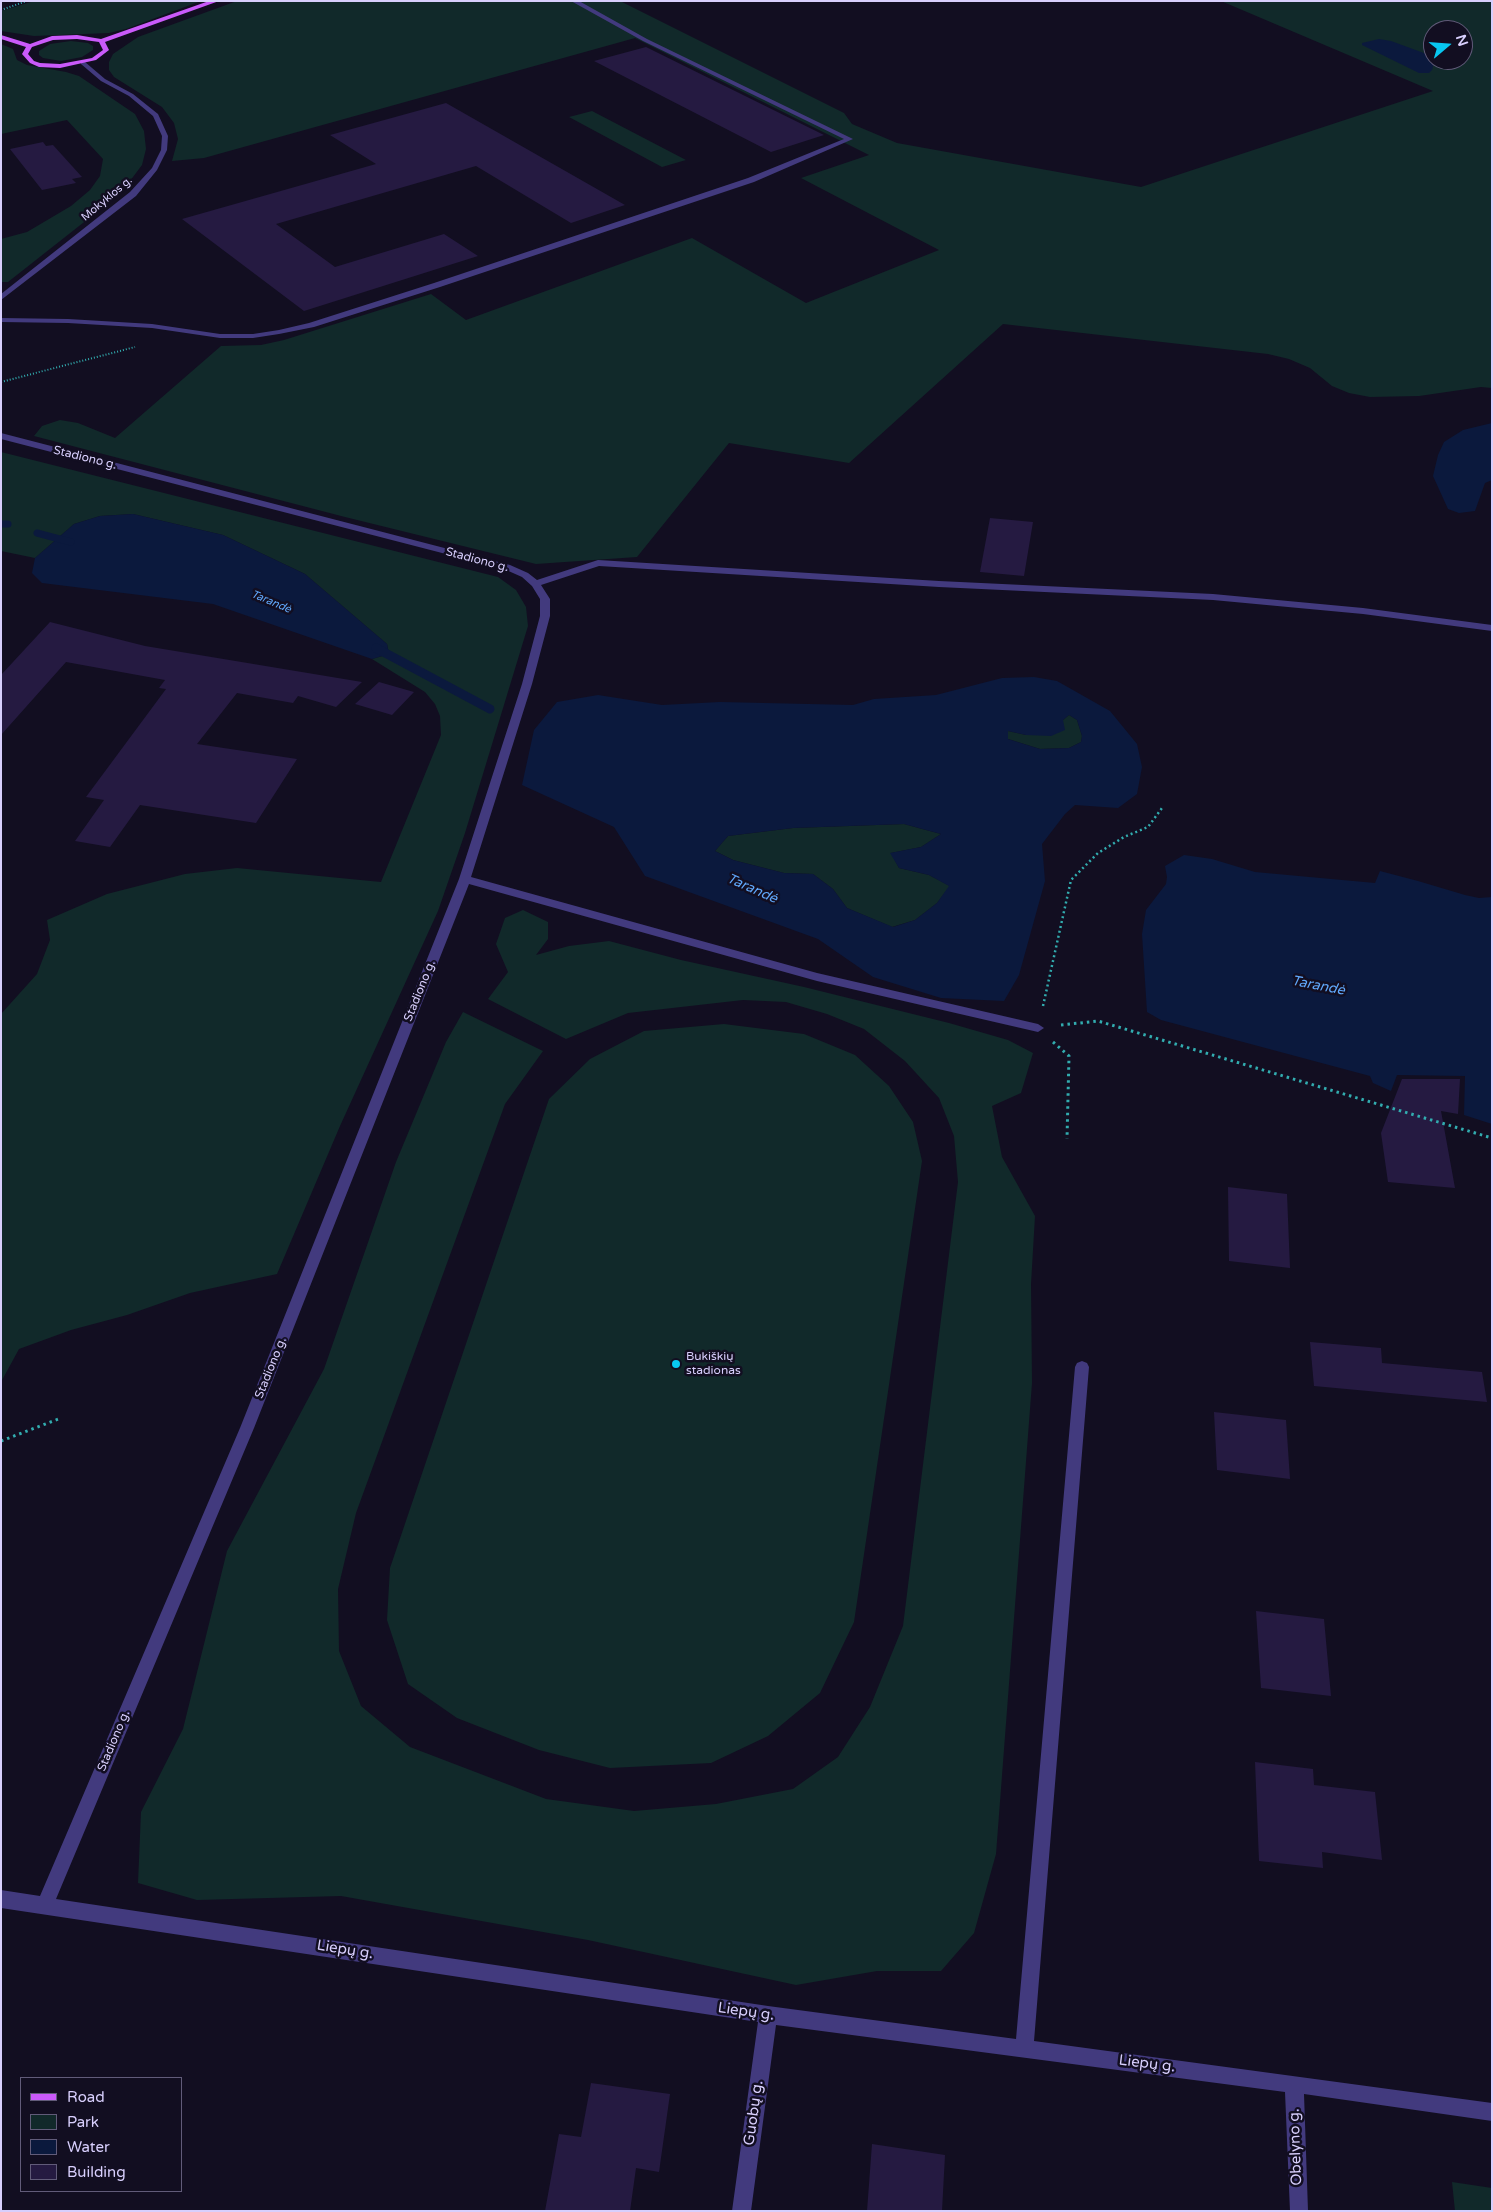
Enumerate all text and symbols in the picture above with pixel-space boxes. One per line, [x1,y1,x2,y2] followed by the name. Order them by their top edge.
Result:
[1423,20,1473,70] north arrow
[1452,33,1472,48] text: N
[79,174,135,224] street label: Mokyklos g.
[52,443,118,473] street label: Stadiono g.
[444,545,510,575] street label: Stadiono g.
[249,588,293,616] water label: Tarandė
[724,870,780,908] water label: Tarandė
[401,958,439,1024] street label: Stadiono g.
[1290,973,1346,999] water label: Tarandė
[252,1335,290,1401] street label: Stadiono g.
[686,1350,741,1378] place label: Bukiškių stadionas
[670,1358,682,1370] marker: Bukiškių stadionas
[95,1708,133,1774] street label: Stadiono g.
[316,1937,374,1963] street label: Liepų g.
[717,1999,775,2025] street label: Liepų g.
[1118,2052,1176,2076] street label: Liepų g.
[20,2077,182,2192] legend
[741,2079,767,2147] street label: Guobų g.
[67,2088,105,2106] text: Road
[1286,2108,1306,2186] street label: Obelyno g.
[67,2113,99,2131] text: Park
[67,2138,110,2156] text: Water
[67,2163,126,2181] text: Building

